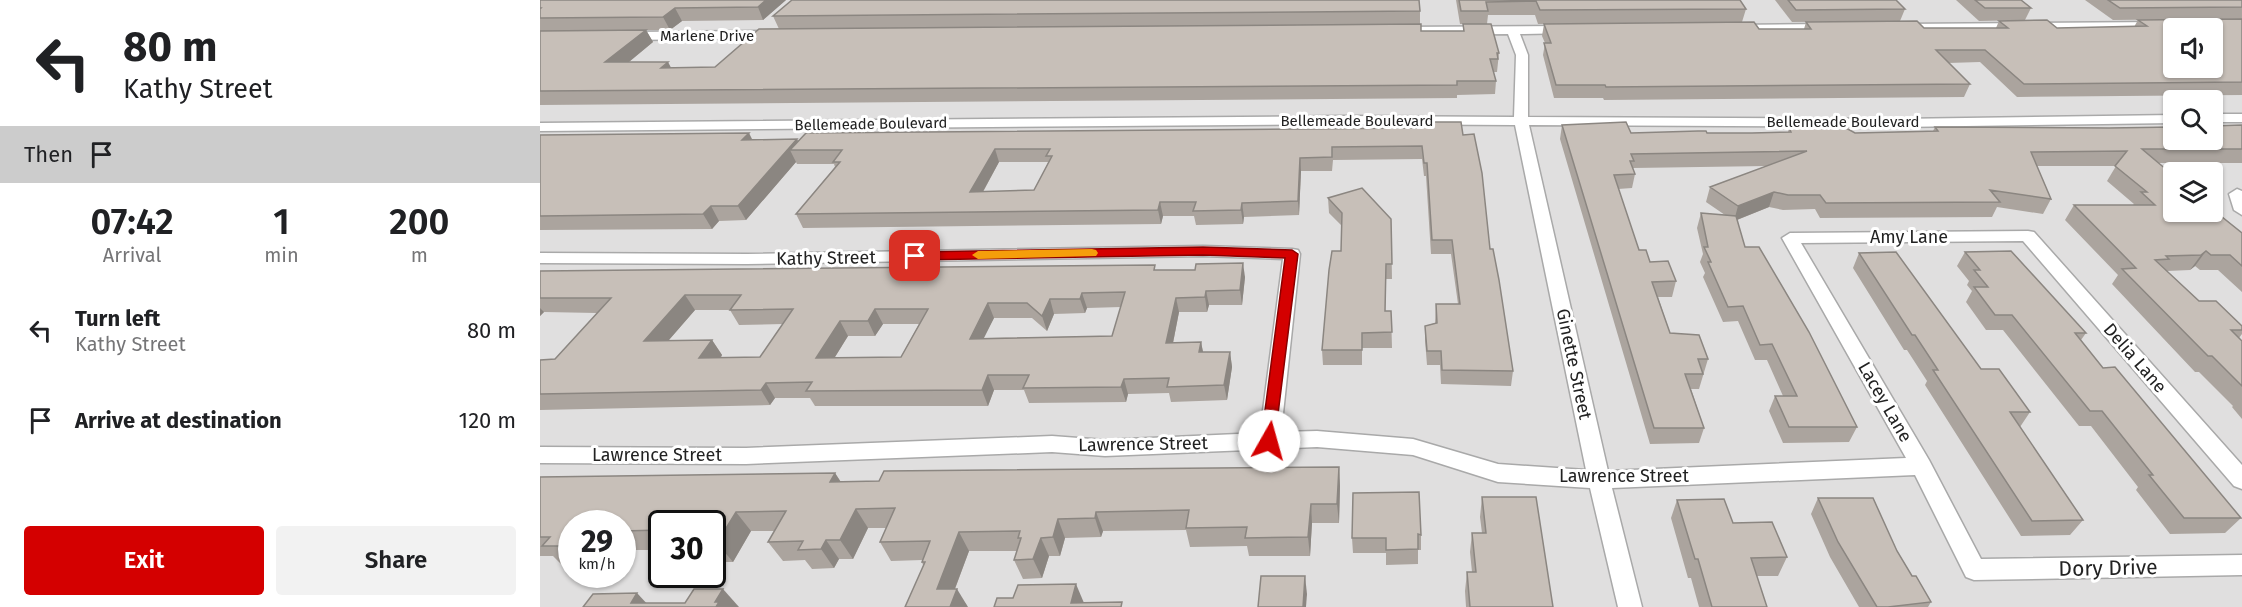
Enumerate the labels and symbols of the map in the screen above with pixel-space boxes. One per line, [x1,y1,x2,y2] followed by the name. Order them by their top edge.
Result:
[660,27,754,45] street label: Marlene Drive
[1280,112,1434,130] street label: Bellemeade Boulevard
[1766,113,1920,131] street label: Bellemeade Boulevard
[794,114,948,134] street label: Bellemeade Boulevard
[1870,226,1948,248] street label: Amy Lane
[889,230,940,281] pin
[776,246,877,270] street label: Kathy Street
[1551,306,1597,422] street label: Ginette Street
[2099,319,2171,397] street label: Delia Lane
[1853,358,1917,446] street label: Lacey Lane
[1237,409,1301,473] position arrow
[1078,432,1209,456] street label: Lawrence Street
[592,444,722,466] street label: Lawrence Street
[1559,465,1689,487] street label: Lawrence Street
[648,510,726,588] speed limit sign: 30
[2058,554,2158,582] street label: Dory Drive

